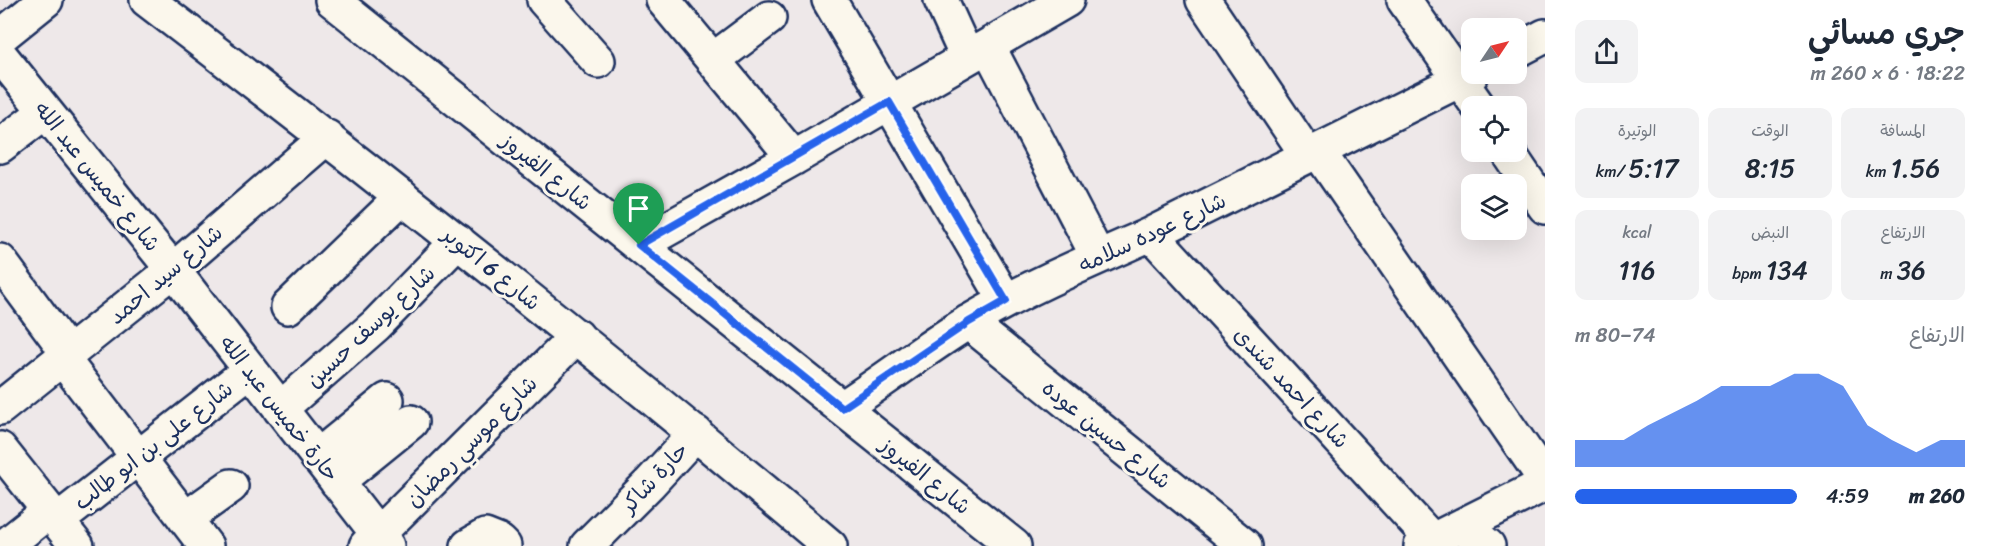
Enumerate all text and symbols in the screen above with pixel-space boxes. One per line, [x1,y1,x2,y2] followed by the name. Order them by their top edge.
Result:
[1808,4,1965,62] text: جري مسائي
[1461,18,1527,84] north arrow
[1461,18,1527,240] map controls
[1575,20,1638,83] button: share
[1810,56,1965,91] text: 18:22 · 6 × 260 m
[24,92,171,261] street label: شارع خميس عبد الله
[1461,96,1527,162] button: locate
[1618,116,1656,145] text: الوتيرة
[1751,116,1789,145] text: الوقت
[1880,116,1926,145] text: المسافة
[491,121,601,221] street label: شارع الفيروز
[1629,145,1678,191] text: 5:17
[1745,145,1795,191] text: 8:15
[1891,145,1940,191] text: 1.56
[1596,157,1629,186] text: /km
[1866,157,1891,186] text: km
[1461,174,1527,240] button: layers
[1072,181,1233,284] street label: شارع عوده سلامه
[613,183,664,245] pin
[622,192,655,225] icon: arrive
[99,214,232,335] street label: شارع سيد احمد
[432,215,550,321] street label: شارع 6 اكتوبر
[1622,218,1652,247] text: kcal
[1751,218,1789,247] text: النبض
[1881,218,1925,247] text: الارتفاع
[1618,247,1656,293] text: 116
[1766,247,1808,293] text: 134
[1897,247,1926,293] text: 36
[296,255,445,398] street label: شارع يوسف حسين
[1732,259,1766,288] text: bpm
[1880,259,1897,288] text: m
[1224,317,1359,458] street label: شارع احمد شندى
[1575,318,1656,353] text: 74–80 m
[1909,318,1965,353] text: الارتفاع
[209,326,350,491] street label: حارة خميس عبد الله
[396,366,547,517] street label: شارع موسي رمضان
[1033,369,1181,499] street label: شارع حسين عوده
[65,370,242,521] street label: شارع على بن ابو طالب
[870,425,980,525] street label: شارع الفيروز
[609,432,698,524] street label: حارة شاكر
[1826,479,1869,514] text: 4:59
[1909,479,1965,514] text: 260 m

